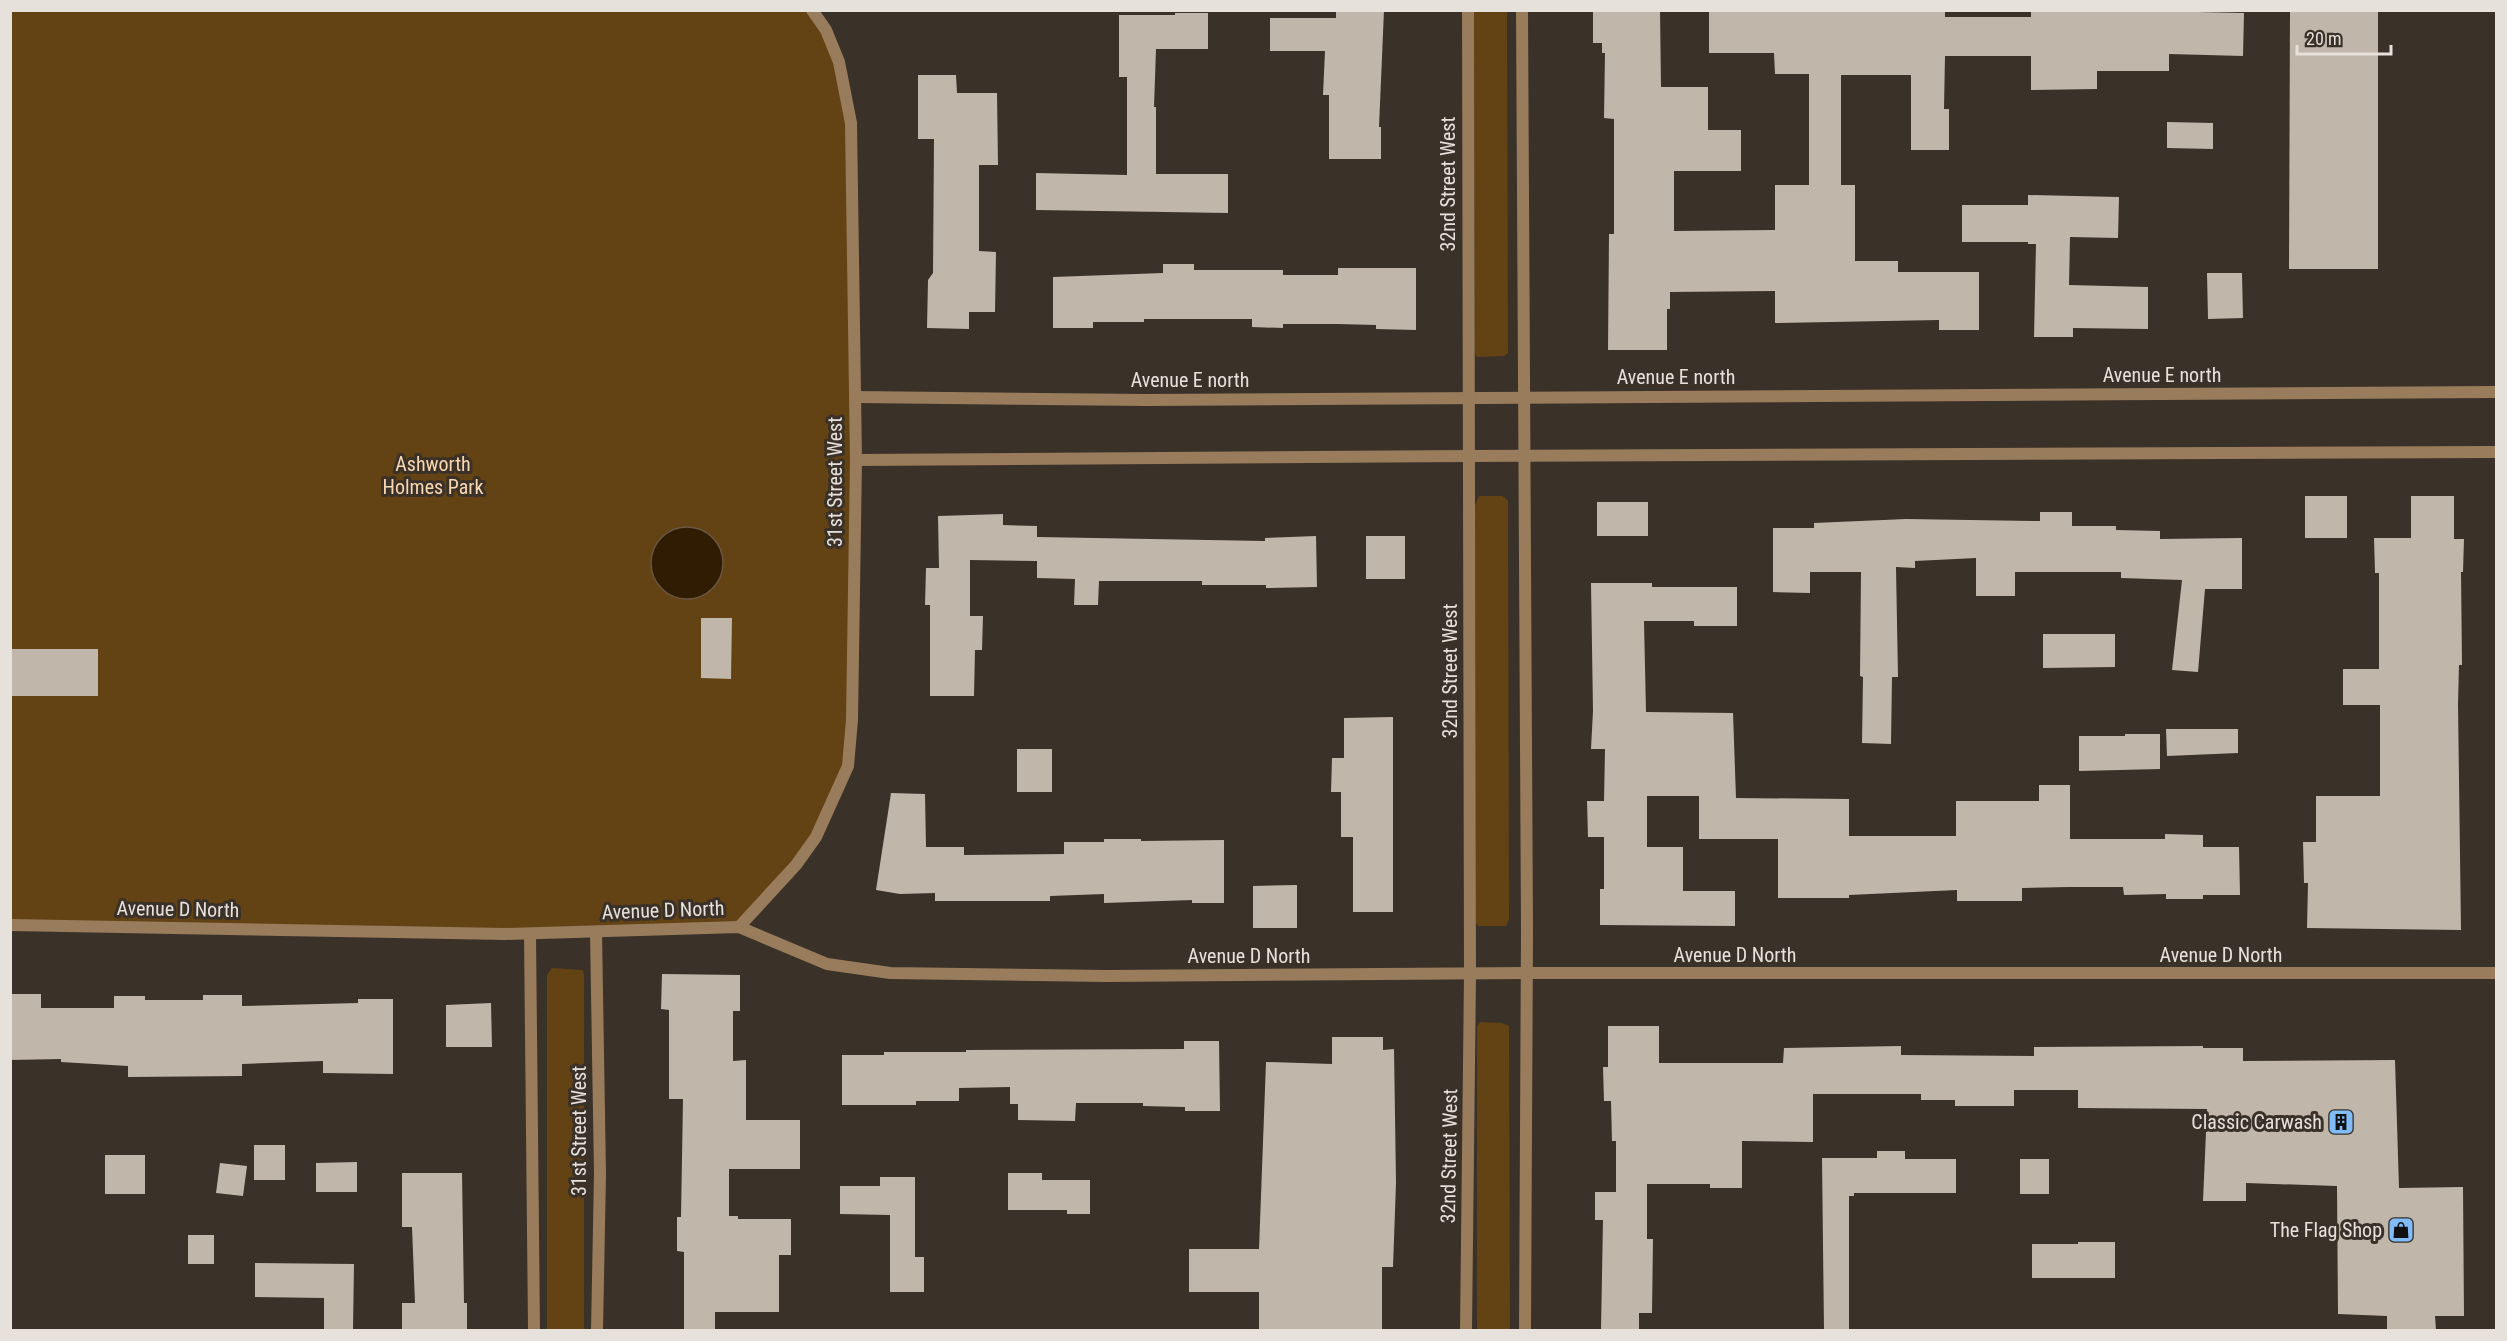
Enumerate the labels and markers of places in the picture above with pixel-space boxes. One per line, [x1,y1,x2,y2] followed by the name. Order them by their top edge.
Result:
[2326,1107,2356,1137] building icon: Classic Carwash
[2191,1110,2322,1134] place label: Classic Carwash
[2386,1215,2416,1245] shop icon: The Flag Shop
[2270,1218,2382,1242] place label: The Flag Shop

